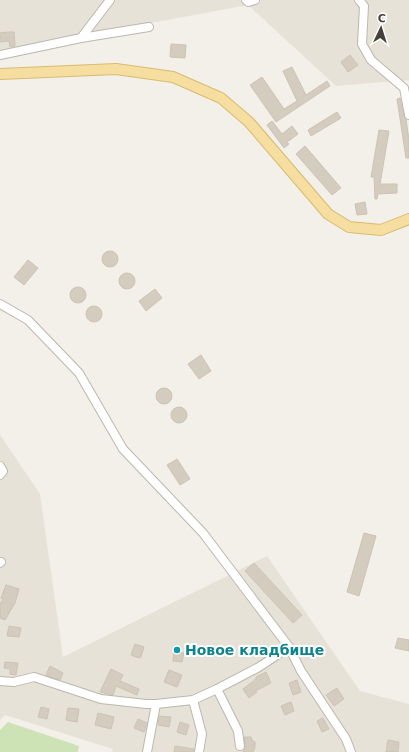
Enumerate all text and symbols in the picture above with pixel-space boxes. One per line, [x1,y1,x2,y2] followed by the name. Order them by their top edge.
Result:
[361,8,401,48] north arrow
[377,12,386,25] text: С
[185,642,324,658] place label: Новое кладбище
[172,645,182,655] marker: Новое кладбище

